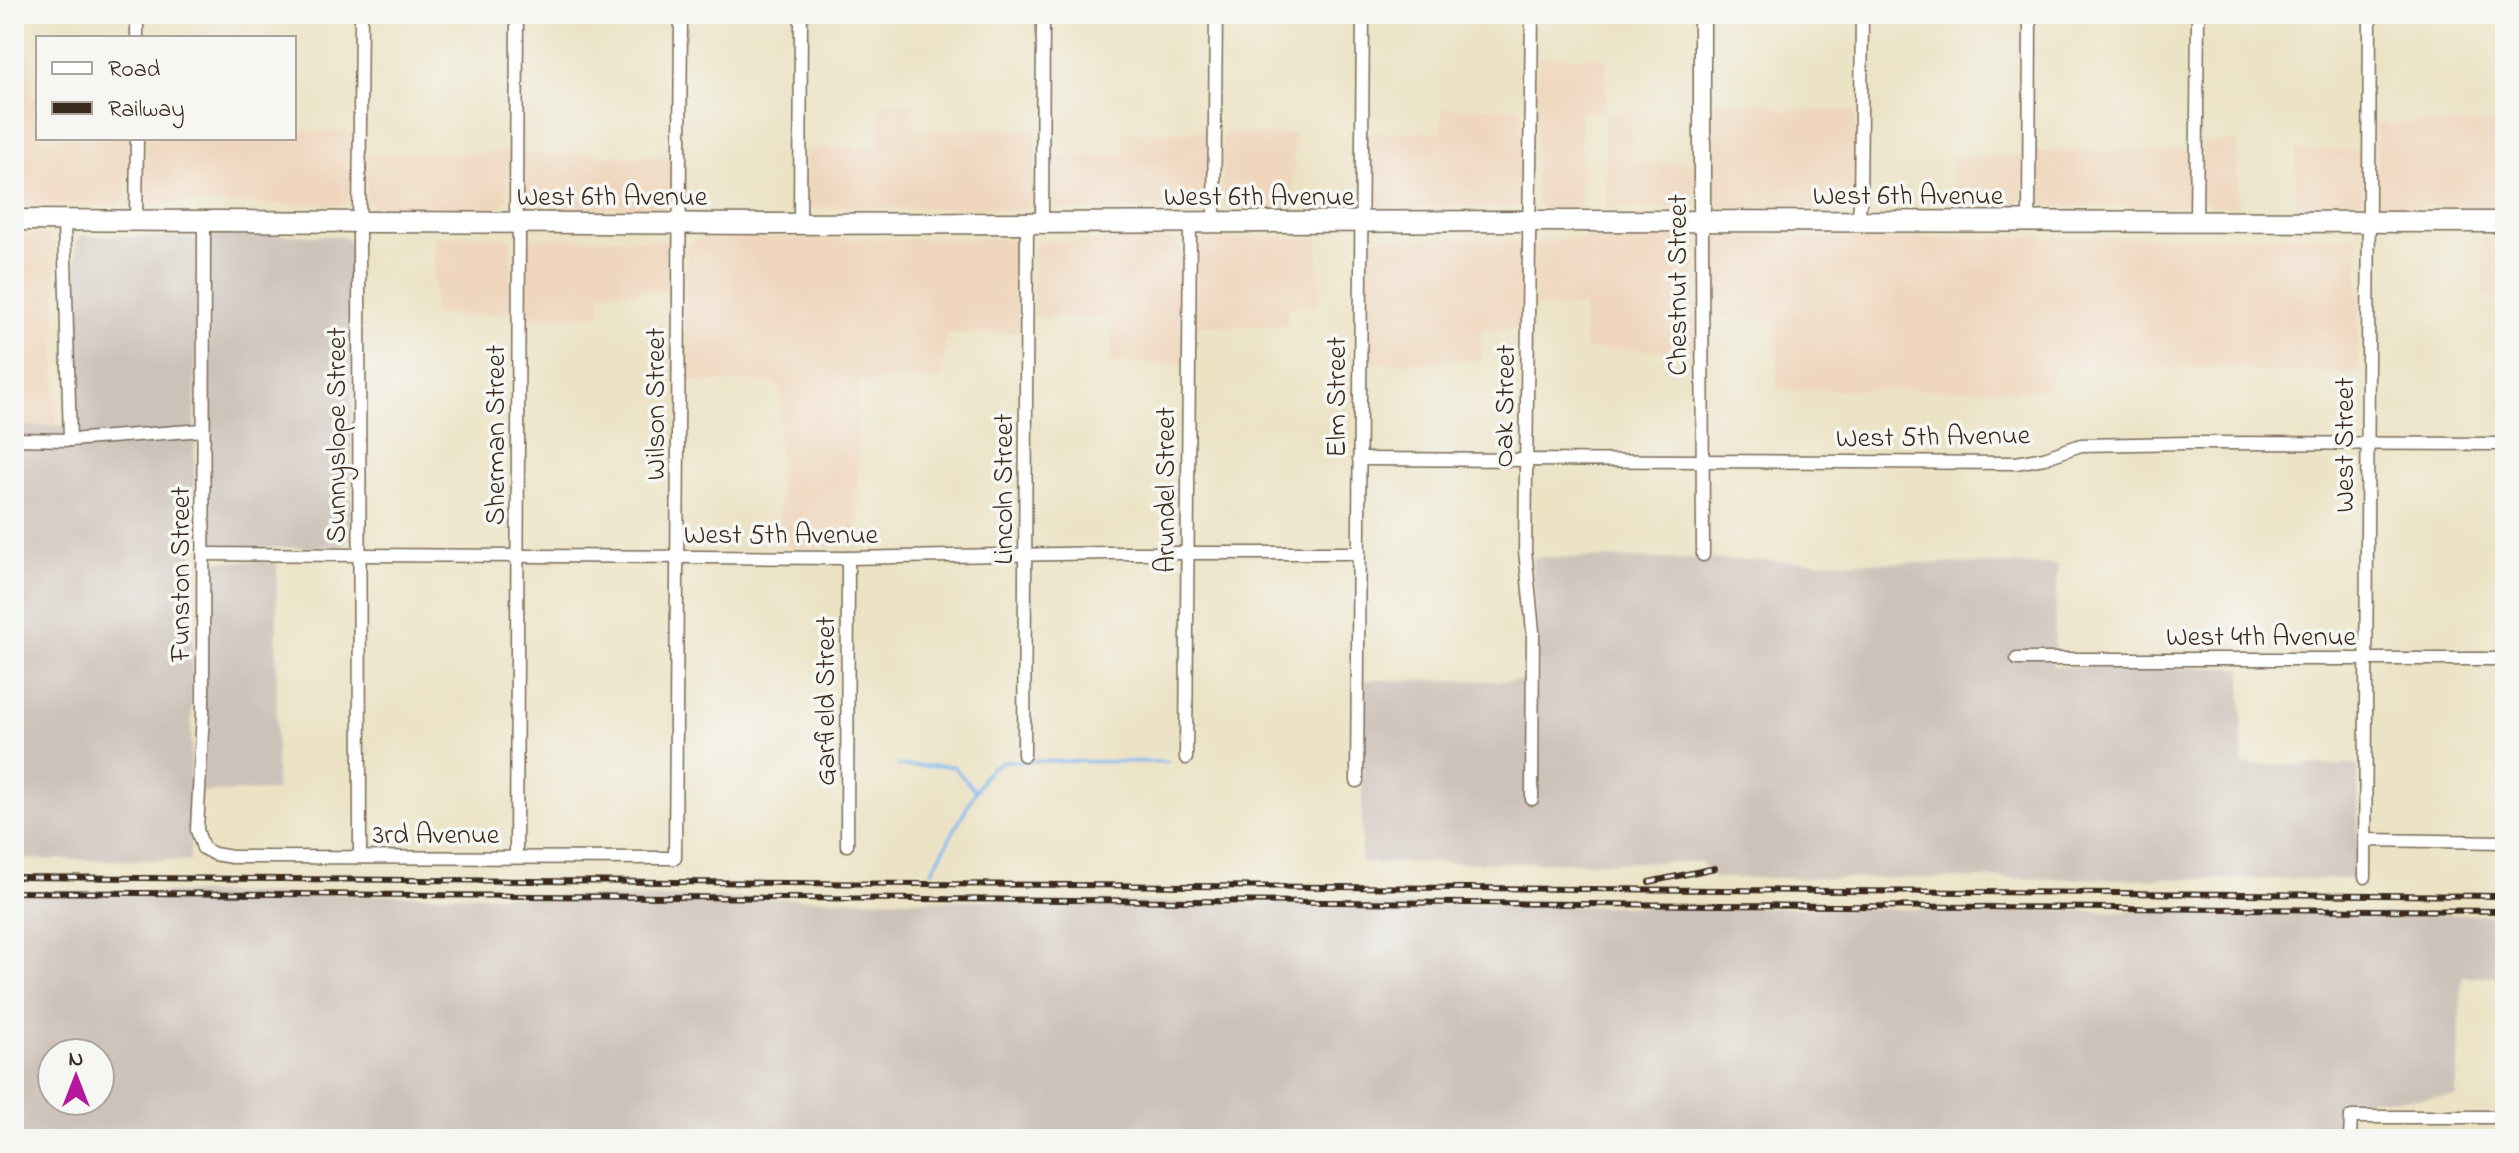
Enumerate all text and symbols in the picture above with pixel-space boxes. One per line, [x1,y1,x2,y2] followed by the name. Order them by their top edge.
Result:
[36,36,296,140] legend
[108,53,161,88] text: Road
[108,93,185,129] text: Railway
[1813,177,2004,218] street label: West 6th Avenue
[517,178,708,219] street label: West 6th Avenue
[1164,178,1355,219] street label: West 6th Avenue
[1659,194,1700,376] street label: Chestnut Street
[318,327,359,543] street label: Sunnyslope Street
[637,327,678,481] street label: Wilson Street
[1318,337,1359,457] street label: Elm Street
[1485,344,1528,468] street label: Oak Street
[477,345,518,525] street label: Sherman Street
[2326,377,2367,513] street label: West Street
[1147,407,1188,573] street label: Arundel Street
[985,413,1026,565] street label: Lincoln Street
[1836,416,2031,461] street label: West 5th Avenue
[162,486,203,663] street label: Funston Street
[684,516,879,557] street label: West 5th Avenue
[807,616,848,786] street label: Garfield Street
[2166,618,2356,659] street label: West 4th Avenue
[373,816,500,857] street label: 3rd Avenue
[36,1037,116,1117] north arrow
[69,1044,83,1076] text: N

